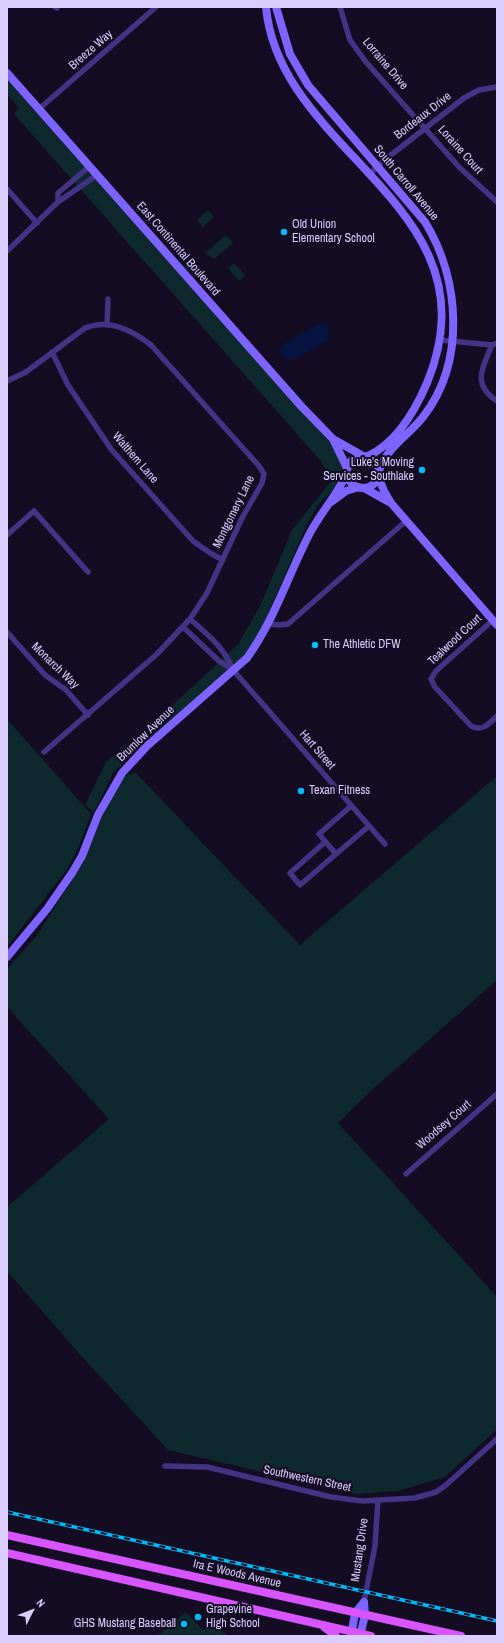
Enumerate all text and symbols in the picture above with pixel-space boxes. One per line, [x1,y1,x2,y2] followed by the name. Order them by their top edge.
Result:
[66,27,116,73] street label: Breeze Way
[359,35,411,93] street label: Lorraine Drive
[392,89,454,143] street label: Bordeaux Drive
[435,123,485,177] street label: Loraine Court
[370,143,442,223] street label: South Carroll Avenue
[133,199,223,299] street label: East Continental Boulevard
[292,218,375,246] place label: Old Union Elementary School
[279,227,289,237] marker: Old Union Elementary School
[109,429,161,487] street label: Walthem Lane
[323,456,414,484] place label: Luke’s Moving Services - Southlake
[417,465,427,475] marker: Luke’s Moving Services - Southlake
[210,473,258,551] street label: Montgomery Lane
[425,611,485,669] street label: Tealwood Court
[323,638,401,652] place label: The Athletic DFW
[28,640,82,692] street label: Monarch Way
[310,640,320,650] marker: The Athletic DFW
[114,703,178,765] street label: Brumlow Avenue
[296,727,338,773] street label: Hart Street
[309,784,370,798] place label: Texan Fitness
[296,786,306,796] marker: Texan Fitness
[414,1097,474,1153] street label: Woodsey Court
[262,1463,352,1495] street label: Southwestern Street
[348,1517,372,1583] street label: Mustang Drive
[192,1557,282,1591] street label: Ira E Woods Avenue
[12,1591,52,1631] north arrow
[34,1596,48,1610] text: N
[206,1603,260,1631] place label: Grapevine High School
[193,1612,203,1622] marker: Grapevine High School
[74,1617,176,1631] place label: GHS Mustang Baseball
[179,1619,189,1629] marker: GHS Mustang Baseball

